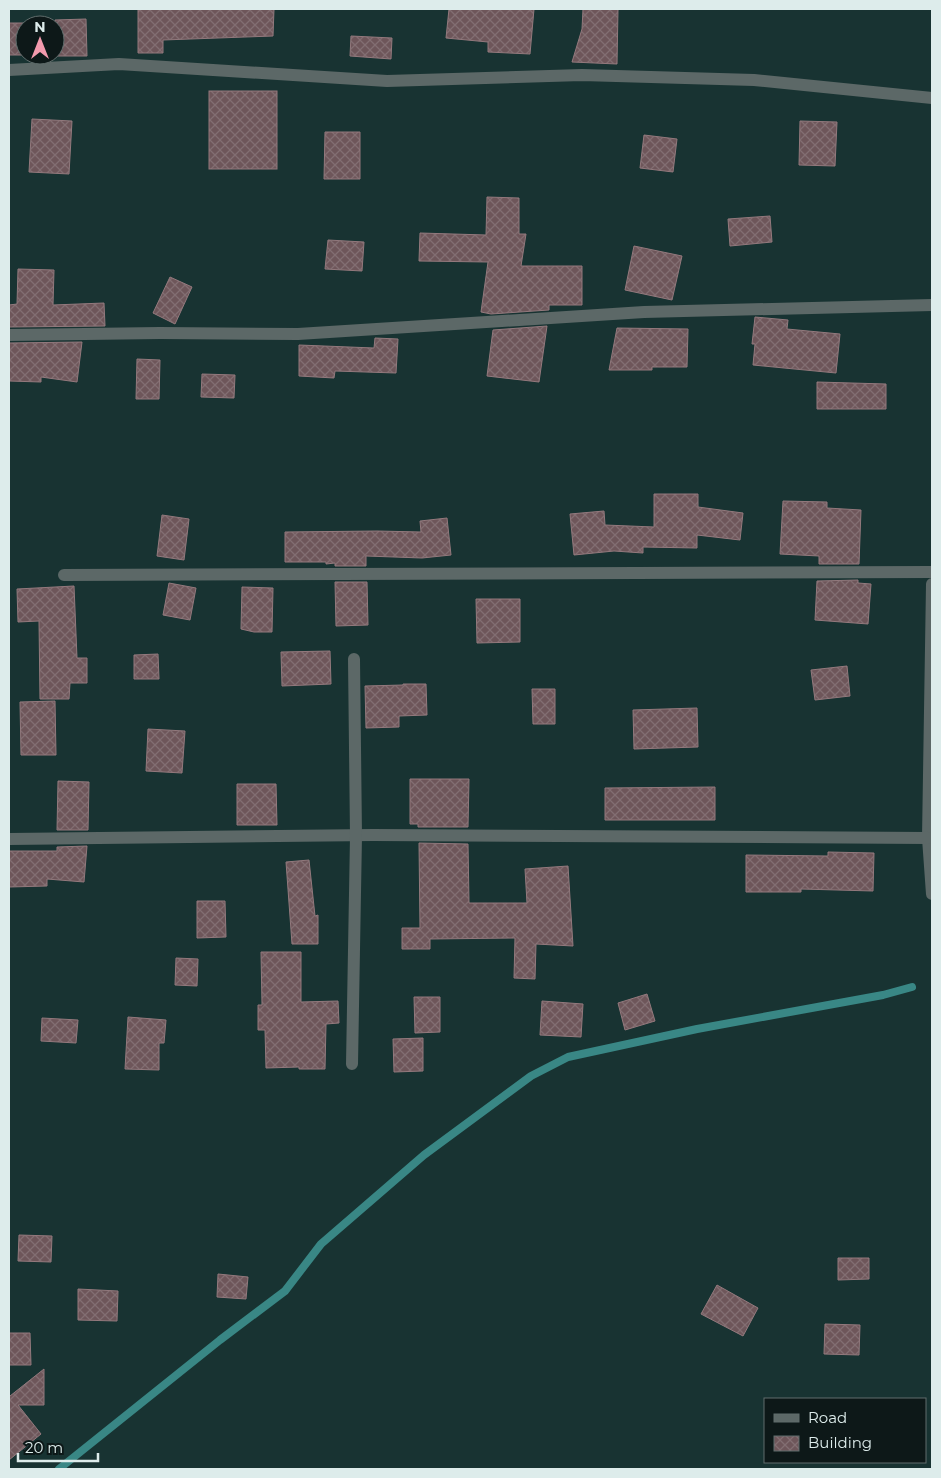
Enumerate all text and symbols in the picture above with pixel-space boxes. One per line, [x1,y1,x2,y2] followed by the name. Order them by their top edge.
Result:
[15,15,65,65] north arrow
[34,18,46,36] text: N
[764,1398,926,1463] legend
[808,1408,847,1427] text: Road
[18,1430,98,1462] scale bar
[808,1433,872,1452] text: Building
[25,1438,63,1457] text: 20 m

